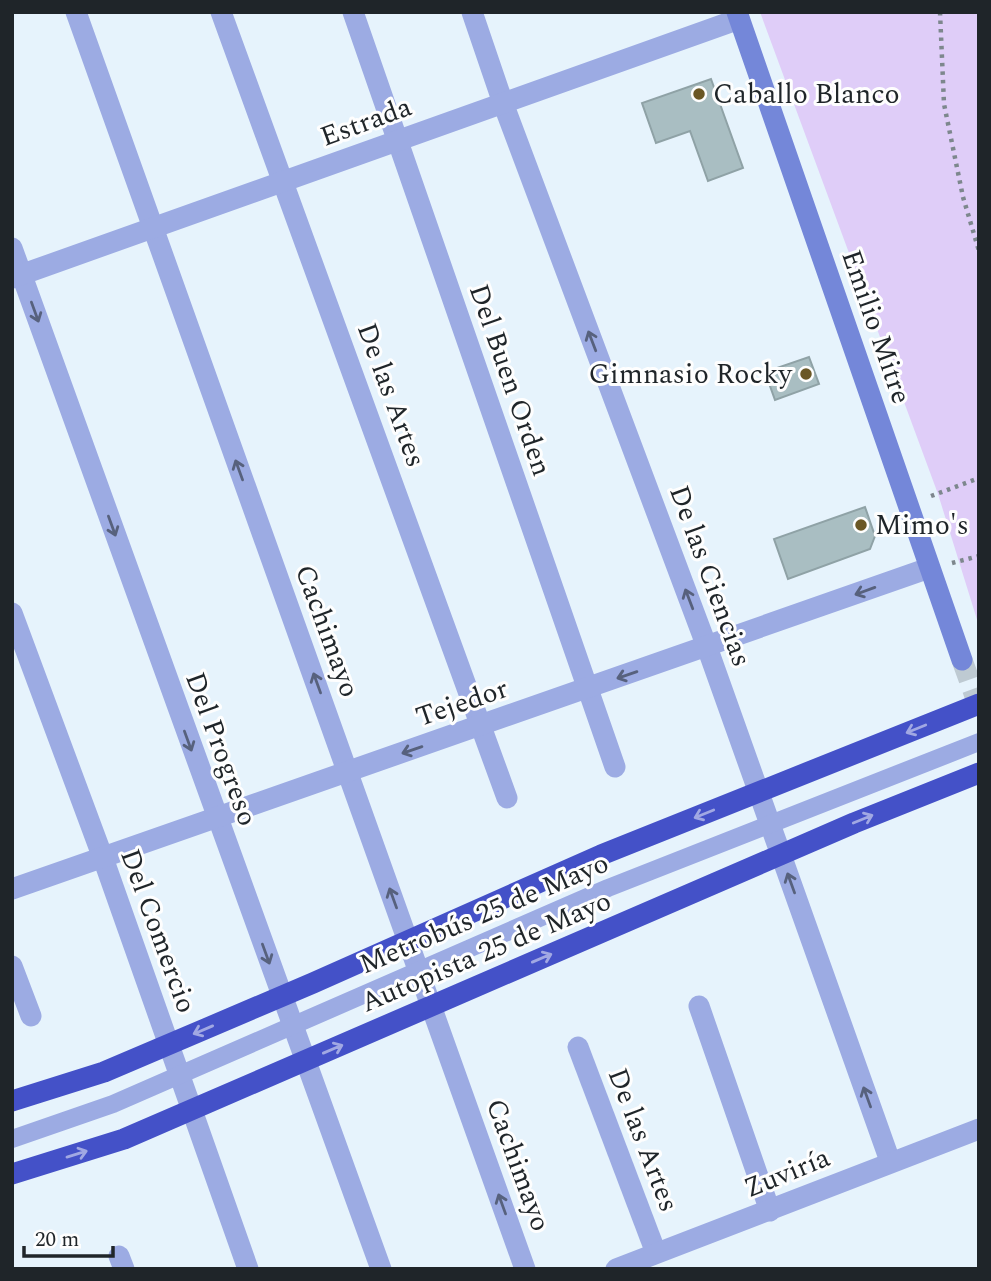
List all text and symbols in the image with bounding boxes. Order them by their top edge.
place label: Caballo Blanco [713,73,900,116]
street label: Estrada [314,85,418,158]
marker: Caballo Blanco [691,86,707,102]
street label: Emilio Mitre [830,244,922,410]
street label: Del Buen Orden [457,278,563,482]
one-way arrow [30,301,42,323]
street label: De las Artes [345,317,437,473]
one-way arrow [585,330,597,352]
place label: Gimnasio Rocky [589,353,794,396]
marker: Gimnasio Rocky [798,366,814,382]
one-way arrow [232,459,244,481]
street label: De las Ciencias [657,479,763,673]
place label: Mimo's [875,504,969,547]
one-way arrow [107,515,119,537]
marker: Mimo's [853,517,869,533]
street label: Cachimayo [283,559,371,703]
one-way arrow [854,586,876,598]
one-way arrow [682,589,694,611]
street label: Del Progreso [173,666,269,832]
street label: Tejedor [410,667,514,739]
one-way arrow [617,670,639,682]
one-way arrow [310,673,322,695]
one-way arrow [905,724,927,737]
one-way arrow [183,729,196,751]
one-way arrow [402,745,424,757]
one-way arrow [694,809,716,822]
one-way arrow [852,812,873,825]
street label: Metrobús 25 de Mayo [353,842,615,986]
street label: Del Comercio [108,843,208,1019]
one-way arrow [784,872,796,894]
street label: Autopista 25 de Mayo [354,880,618,1024]
one-way arrow [386,887,399,909]
one-way arrow [261,943,273,965]
one-way arrow [531,951,552,964]
one-way arrow [193,1024,214,1037]
one-way arrow [322,1042,343,1055]
street label: De las Artes [596,1062,690,1218]
one-way arrow [860,1086,873,1108]
street label: Cachimayo [474,1093,562,1237]
street label: Zuviría [737,1136,837,1210]
one-way arrow [66,1146,88,1159]
one-way arrow [495,1194,507,1216]
scale bar [24,1214,114,1258]
text: 20 m [35,1224,79,1256]

